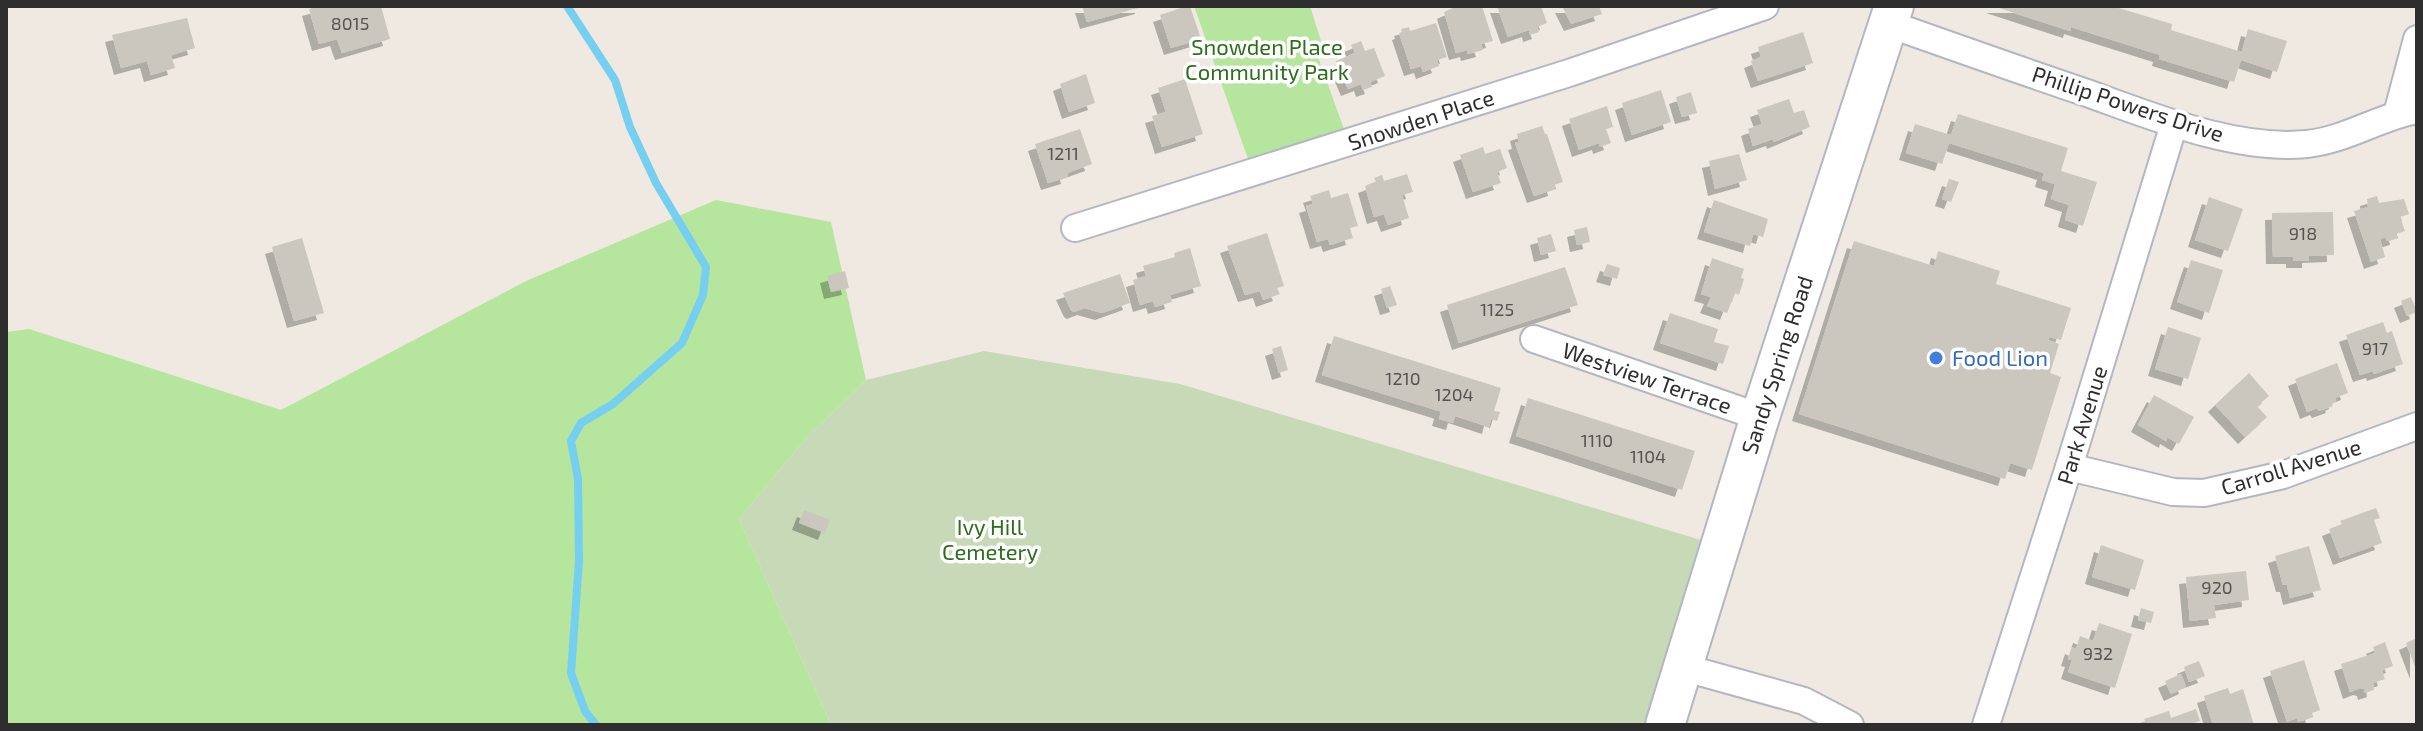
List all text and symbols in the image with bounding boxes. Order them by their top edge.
house number: 8015 [331,12,369,34]
park label: Snowden Place Community Park [1185,33,1349,84]
street label: Phillip Powers Drive [2029,60,2227,146]
street label: Snowden Place [1345,83,1497,155]
house number: 1211 [1047,142,1079,164]
house number: 918 [2289,222,2317,244]
street label: Sandy Spring Road [1735,272,1817,457]
house number: 1125 [1480,298,1514,320]
street label: Westview Terrace [1559,336,1735,418]
house number: 917 [2362,337,2388,359]
place label: Food Lion [1952,344,2048,370]
marker: Food Lion [1927,349,1945,367]
street label: Park Avenue [2051,362,2111,487]
house number: 1210 [1385,367,1421,389]
house number: 1204 [1434,383,1474,405]
house number: 1110 [1581,429,1613,451]
street label: Carroll Avenue [2218,432,2364,500]
house number: 1104 [1630,445,1666,467]
park label: Ivy Hill Cemetery [942,513,1038,564]
house number: 920 [2201,576,2233,598]
house number: 932 [2083,642,2113,664]

